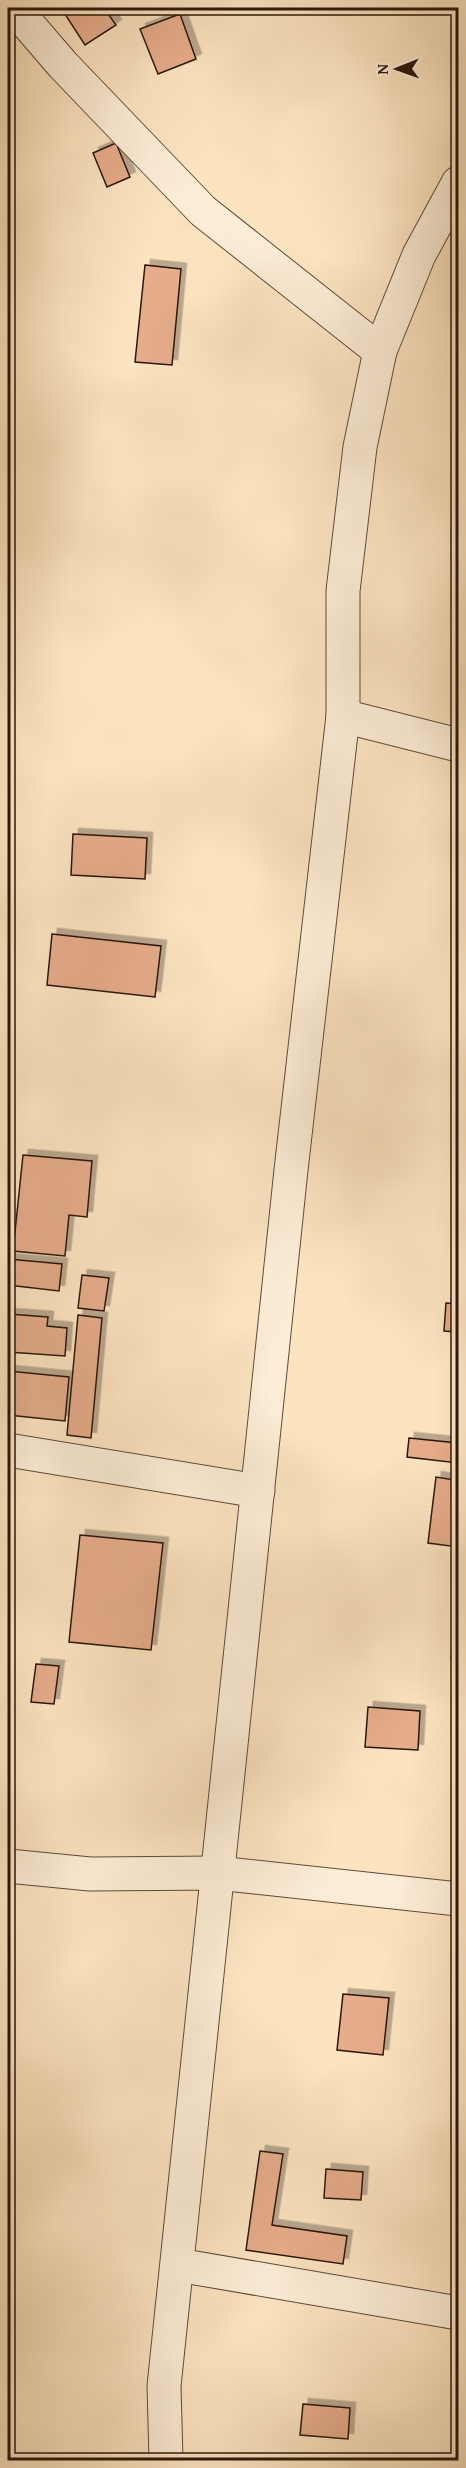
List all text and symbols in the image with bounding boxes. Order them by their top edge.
north arrow [367,39,427,99]
text: N [370,63,394,75]

